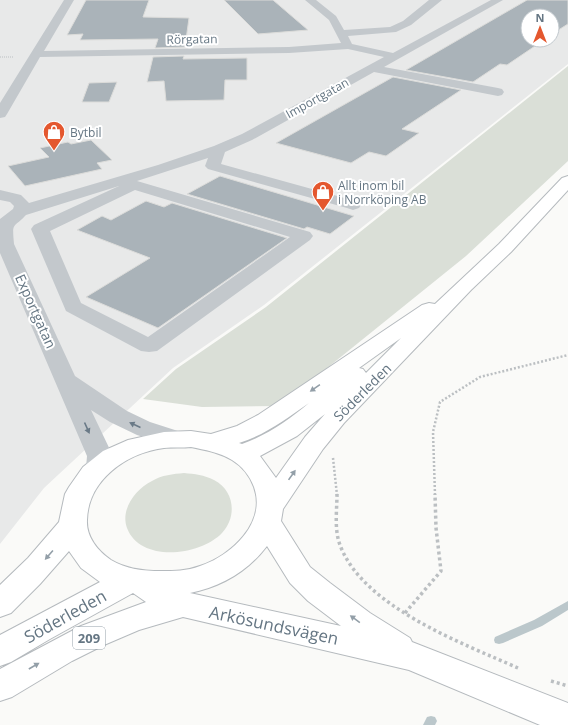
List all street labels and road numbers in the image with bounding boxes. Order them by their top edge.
street label: Rörgatan [166,30,218,48]
street label: Importgatan [282,74,352,122]
street label: Exportgatan [11,271,61,351]
street label: Söderleden [329,359,395,425]
street label: Söderleden [20,584,110,648]
street label: Arkösundsvägen [207,600,341,650]
road number: 209 [73,627,105,649]

